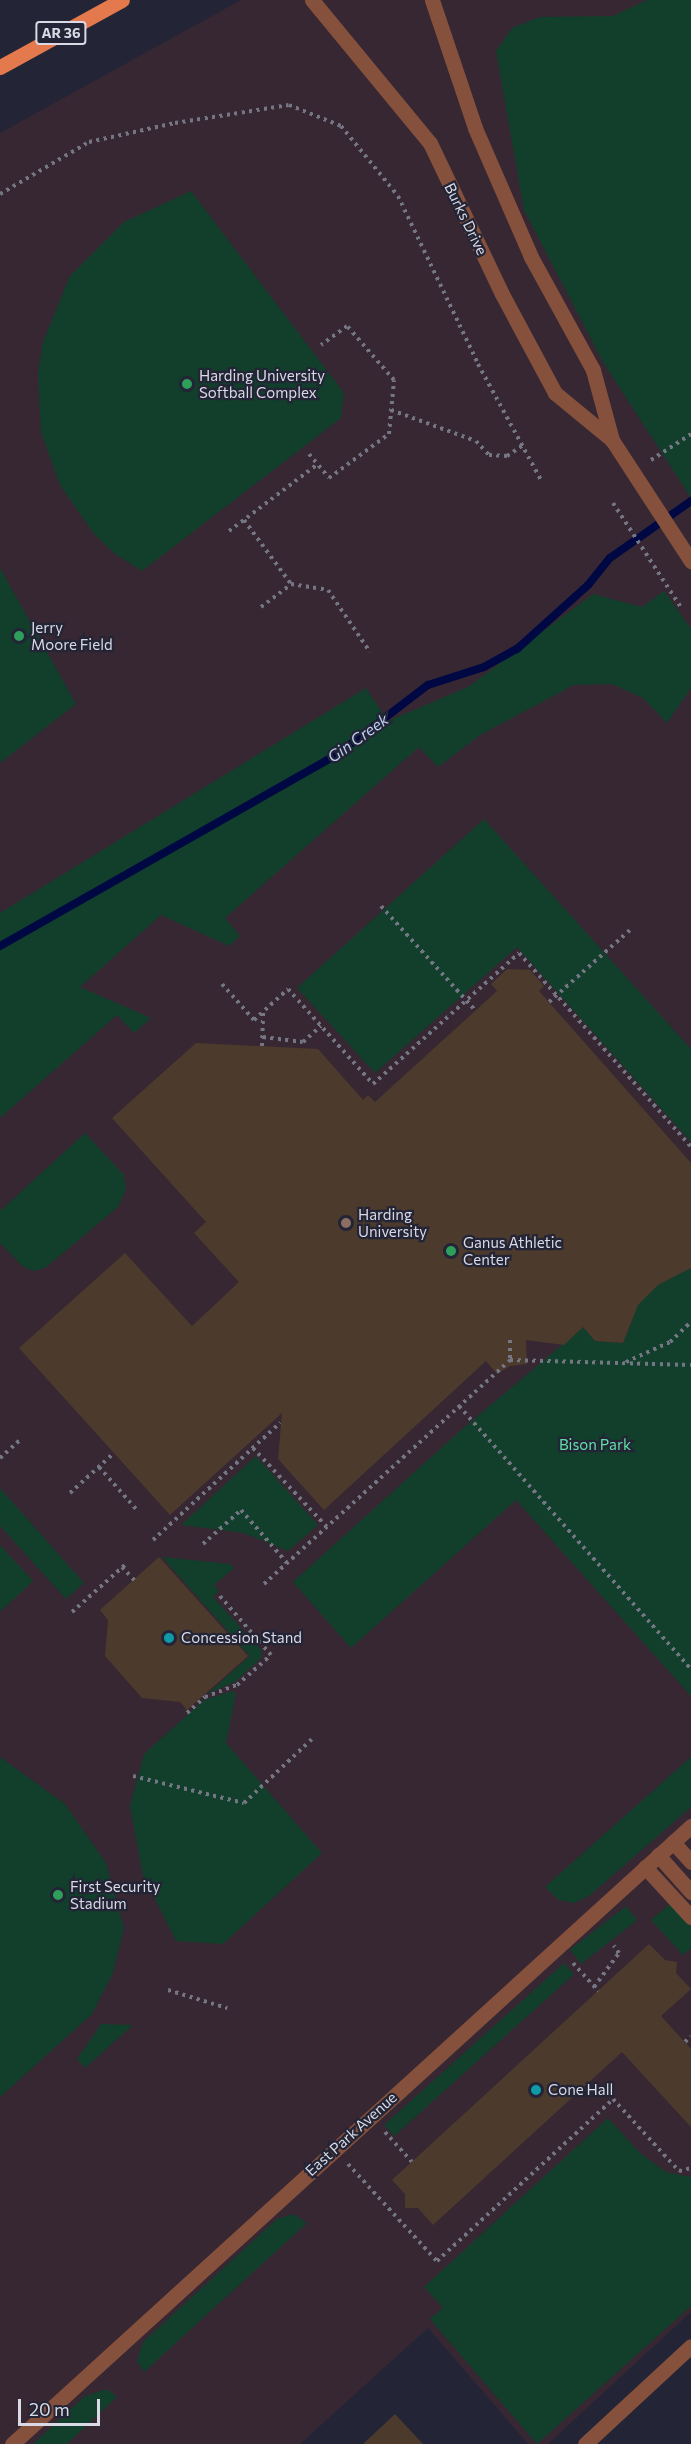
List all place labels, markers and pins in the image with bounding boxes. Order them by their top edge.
place label: Harding University Softball Complex [199,366,325,401]
marker: Harding University Softball Complex [180,377,194,391]
place label: Jerry Moore Field [31,618,113,653]
marker: Jerry Moore Field [12,629,26,643]
place label: Harding University [358,1205,427,1240]
marker: Harding University [339,1216,353,1230]
place label: Ganus Athletic Center [463,1233,562,1268]
marker: Ganus Athletic Center [444,1244,458,1258]
place label: Concession Stand [181,1629,302,1647]
marker: Concession Stand [162,1631,176,1645]
place label: First Security Stadium [70,1877,160,1912]
marker: First Security Stadium [51,1888,65,1902]
place label: Cone Hall [548,2081,613,2099]
marker: Cone Hall [529,2083,543,2097]

